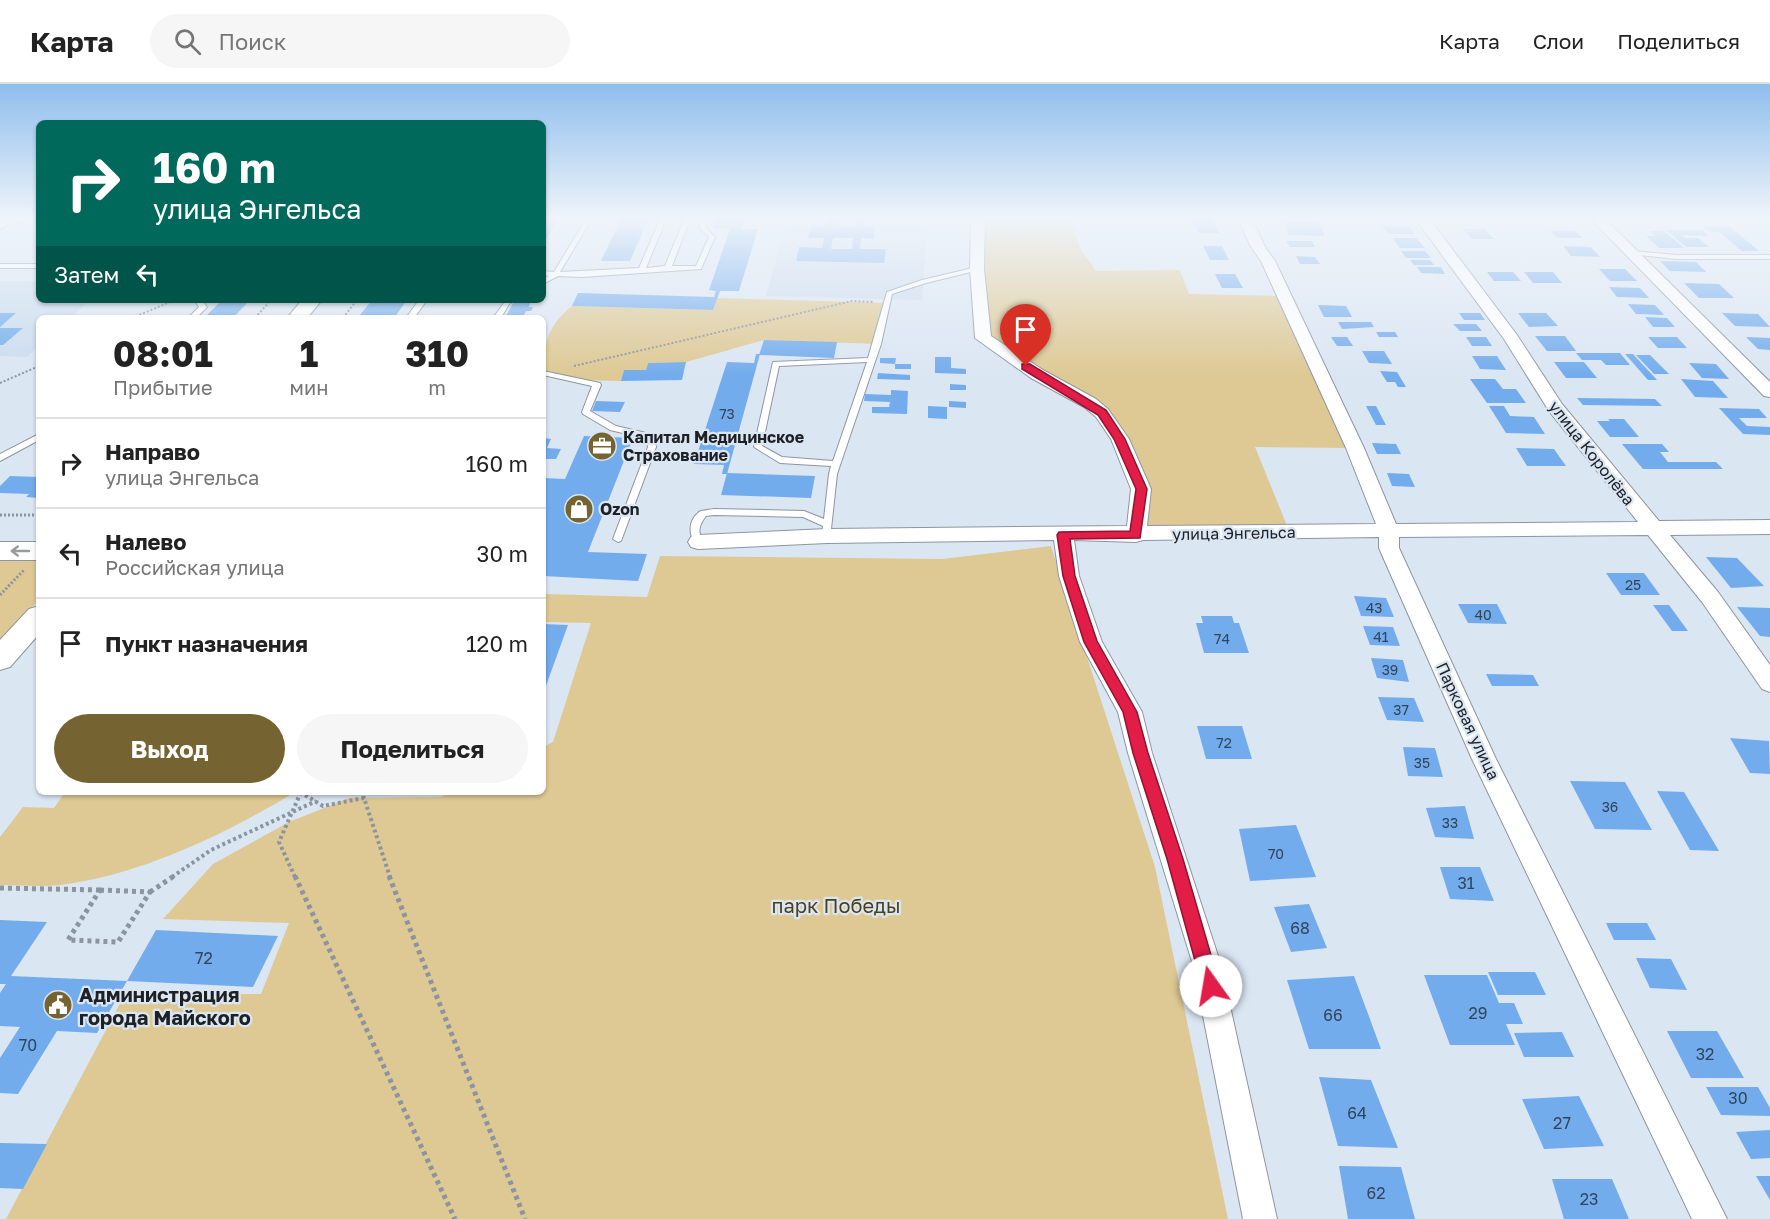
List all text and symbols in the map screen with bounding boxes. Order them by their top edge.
search box [150,14,570,68]
text: Карта [30,25,114,58]
icon: search [171,25,204,58]
text: Поиск [219,28,286,55]
text: Карта [1439,28,1500,54]
text: Слои [1533,28,1584,54]
text: Поделиться [1617,28,1740,54]
text: 160 m [153,142,276,192]
icon: right [54,144,132,222]
text: улица Энгельса [153,193,361,225]
icon: left [131,258,164,291]
text: Затем [54,261,119,288]
pin [1000,304,1051,366]
icon: arrive [1009,313,1042,346]
text: 08:01 [113,332,213,375]
text: 1 [300,332,318,375]
text: 310 [405,332,469,375]
text: Прибытие [113,375,213,399]
text: мин [290,375,328,399]
text: m [428,375,446,399]
street label: улица Королёва [1545,397,1639,509]
house number: 73 [719,405,735,422]
place label: Капитал Медицинское Страхование [623,427,804,465]
office icon: Капитал Медицинское Страхование [586,430,618,462]
text: Направо [105,438,200,465]
icon: right [54,447,87,480]
text: 160 m [465,450,528,477]
text: улица Энгельса [105,465,259,489]
shop icon: Ozon [563,493,595,525]
place label: Ozon [600,499,640,519]
street label: улица Энгельса [1172,522,1296,544]
text: Налево [105,528,187,555]
icon: left [54,537,87,570]
text: 30 m [477,540,528,567]
one-way arrow [10,545,30,557]
text: Российская улица [105,555,285,579]
house number: 25 [1625,576,1641,593]
house number: 43 [1366,599,1382,616]
house number: 40 [1474,606,1492,623]
icon: arrive [54,627,87,660]
house number: 41 [1373,628,1389,645]
text: Пункт назначения [105,630,308,657]
text: 120 m [466,630,528,657]
house number: 74 [1214,630,1230,647]
street label: Парковая улица [1432,659,1504,783]
house number: 39 [1382,661,1398,678]
house number: 37 [1393,701,1409,718]
button: Выход [54,714,285,783]
button: Поделиться [297,714,528,783]
house number: 72 [1216,734,1232,751]
house number: 35 [1414,754,1430,771]
house number: 36 [1602,798,1618,815]
house number: 33 [1442,814,1458,831]
house number: 70 [1268,845,1284,862]
house number: 31 [1457,873,1475,893]
park label: парк Победы [771,893,901,917]
house number: 68 [1290,918,1310,938]
house number: 72 [195,948,213,968]
position arrow [1179,954,1243,1018]
place label: Администрация города Майского [79,982,251,1029]
public building icon: Администрация города Майского [42,989,74,1021]
house number: 29 [1469,1003,1487,1023]
house number: 66 [1323,1005,1343,1025]
house number: 70 [19,1035,37,1055]
house number: 32 [1696,1044,1714,1064]
house number: 30 [1728,1088,1748,1108]
house number: 64 [1347,1103,1367,1123]
house number: 27 [1553,1113,1571,1133]
house number: 62 [1367,1183,1385,1203]
house number: 23 [1580,1189,1598,1209]

